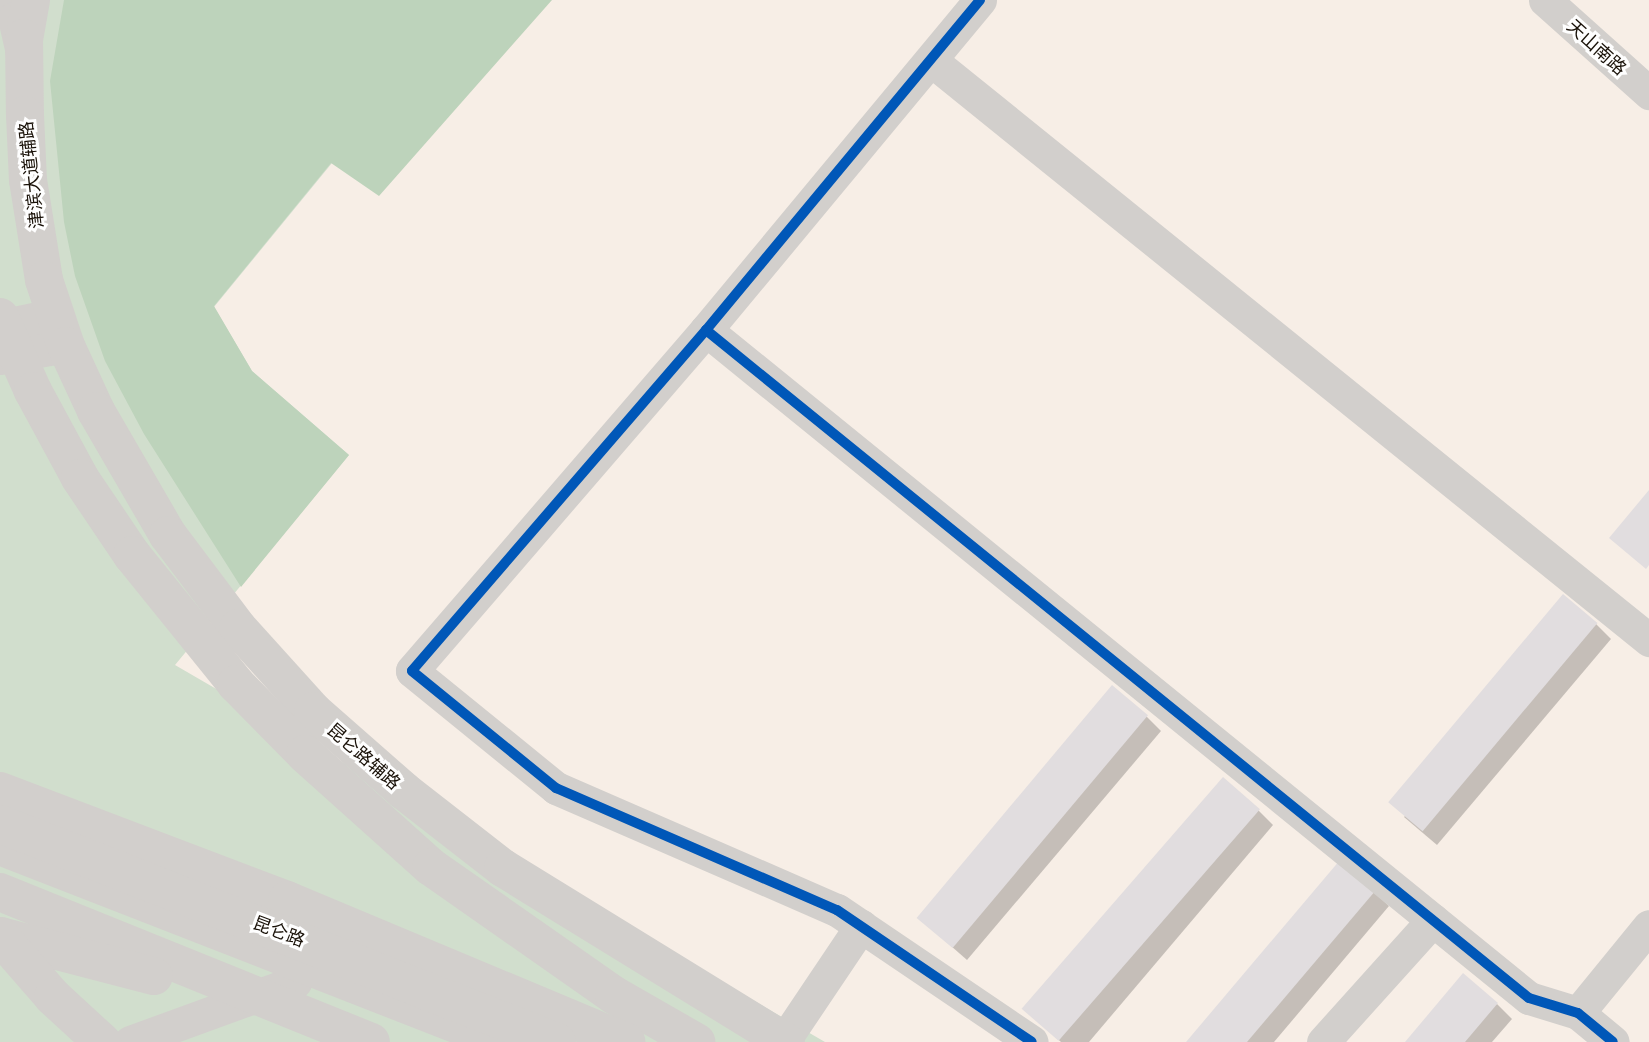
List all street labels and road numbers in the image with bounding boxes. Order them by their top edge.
street label: 天山南路 [1563,15,1631,79]
street label: 津滨大道辅路 [15,120,47,230]
street label: 昆仑路辅路 [323,718,405,794]
street label: 昆仑路 [250,911,308,951]

